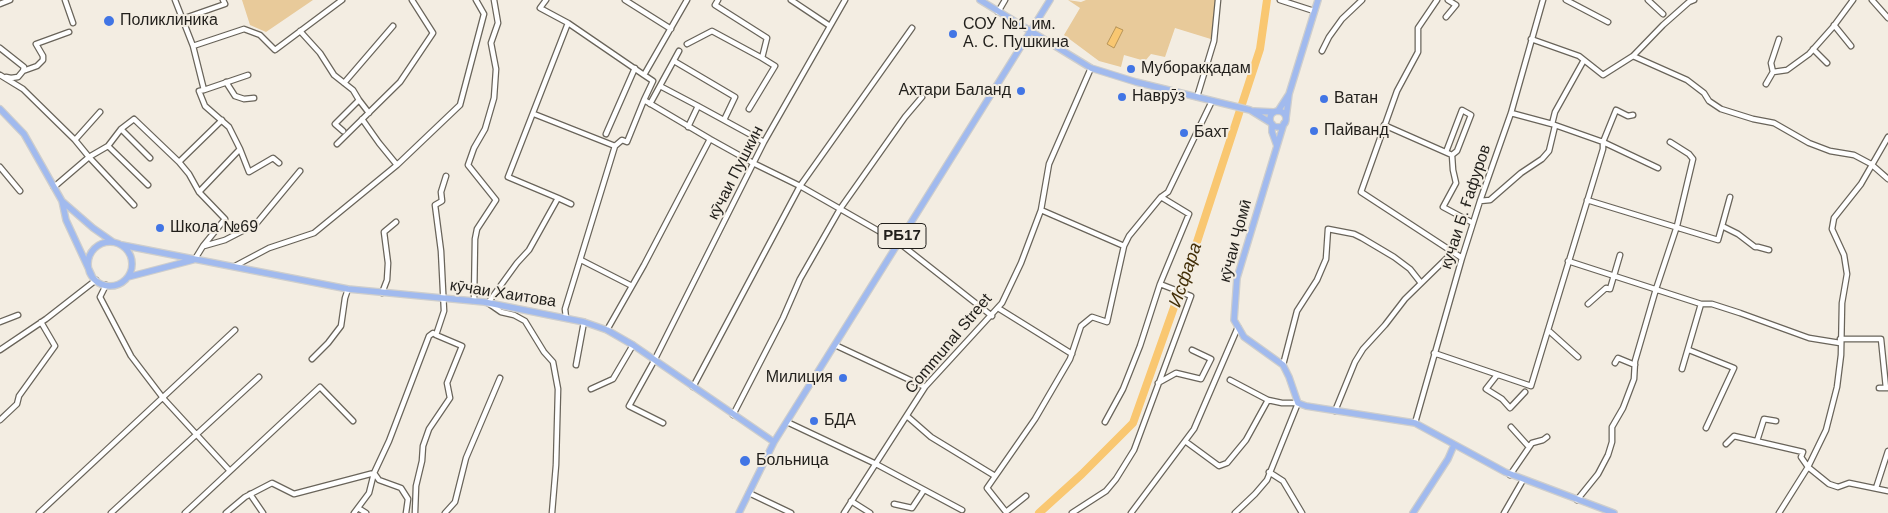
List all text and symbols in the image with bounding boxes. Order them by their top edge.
place label: Поликлиника [120,11,218,31]
marker: Поликлиника [102,14,116,28]
place label: СОУ №1 им. А. С. Пушкина [963,15,1069,53]
marker: СОУ №1 им. А. С. Пушкина [947,28,959,40]
place label: Муборакқадам [1141,59,1251,79]
marker: Муборакқадам [1125,63,1137,75]
place label: Ахтари Баланд [898,81,1011,101]
marker: Ахтари Баланд [1015,85,1027,97]
place label: Наврӯз [1132,87,1185,107]
place label: Ватан [1334,89,1378,109]
marker: Наврӯз [1116,91,1128,103]
marker: Ватан [1318,93,1330,105]
place label: Пайванд [1324,121,1389,141]
street label: кӯчаи Пушкин [704,123,768,223]
place label: Бахт [1194,123,1229,143]
marker: Пайванд [1308,125,1320,137]
marker: Бахт [1178,127,1190,139]
street label: кучаи Б. Ғафуров [1437,142,1495,272]
street label: кӯчаи Ҷомӣ [1216,197,1256,285]
place label: Школа №69 [170,218,258,238]
marker: Школа №69 [154,222,166,234]
road number: РБ17 [878,224,926,248]
water label: Исфара [1165,240,1207,310]
street label: кӯчаи Хаитова [448,276,558,312]
street label: Communal Street [902,290,996,398]
place label: Милиция [766,368,833,388]
marker: Милиция [837,372,849,384]
place label: БДА [824,411,856,431]
marker: БДА [808,415,820,427]
place label: Больница [756,451,829,471]
marker: Больница [738,454,752,468]

